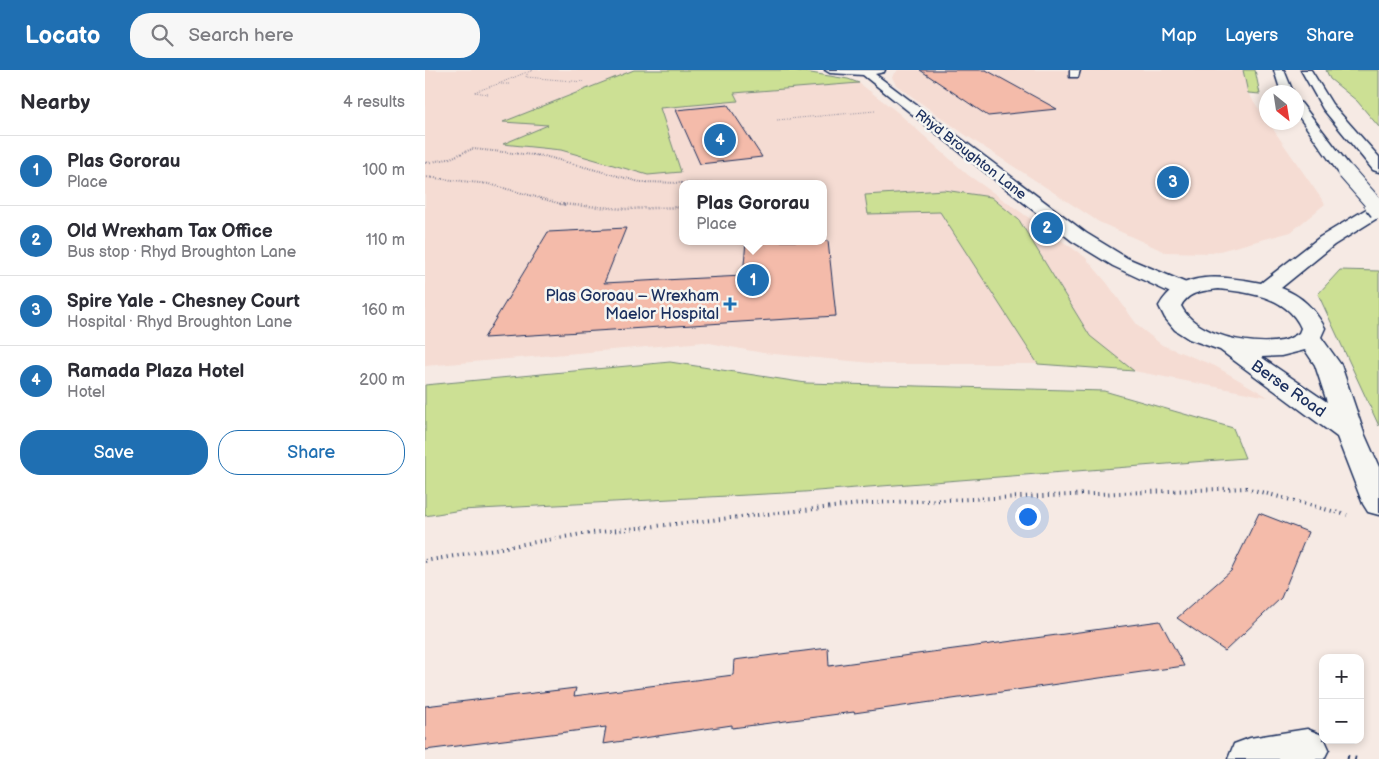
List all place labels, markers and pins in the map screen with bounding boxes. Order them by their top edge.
pin: 4 [704,121,736,159]
pin: 3 [1157,163,1189,201]
pin: 2 [1031,209,1063,247]
pin: 1 [737,261,769,299]
place label: Plas Goroau – Wrexham Maelor Hospital [545,287,719,324]
marker: Plas Goroau – Wrexham Maelor Hospital [723,297,737,311]

